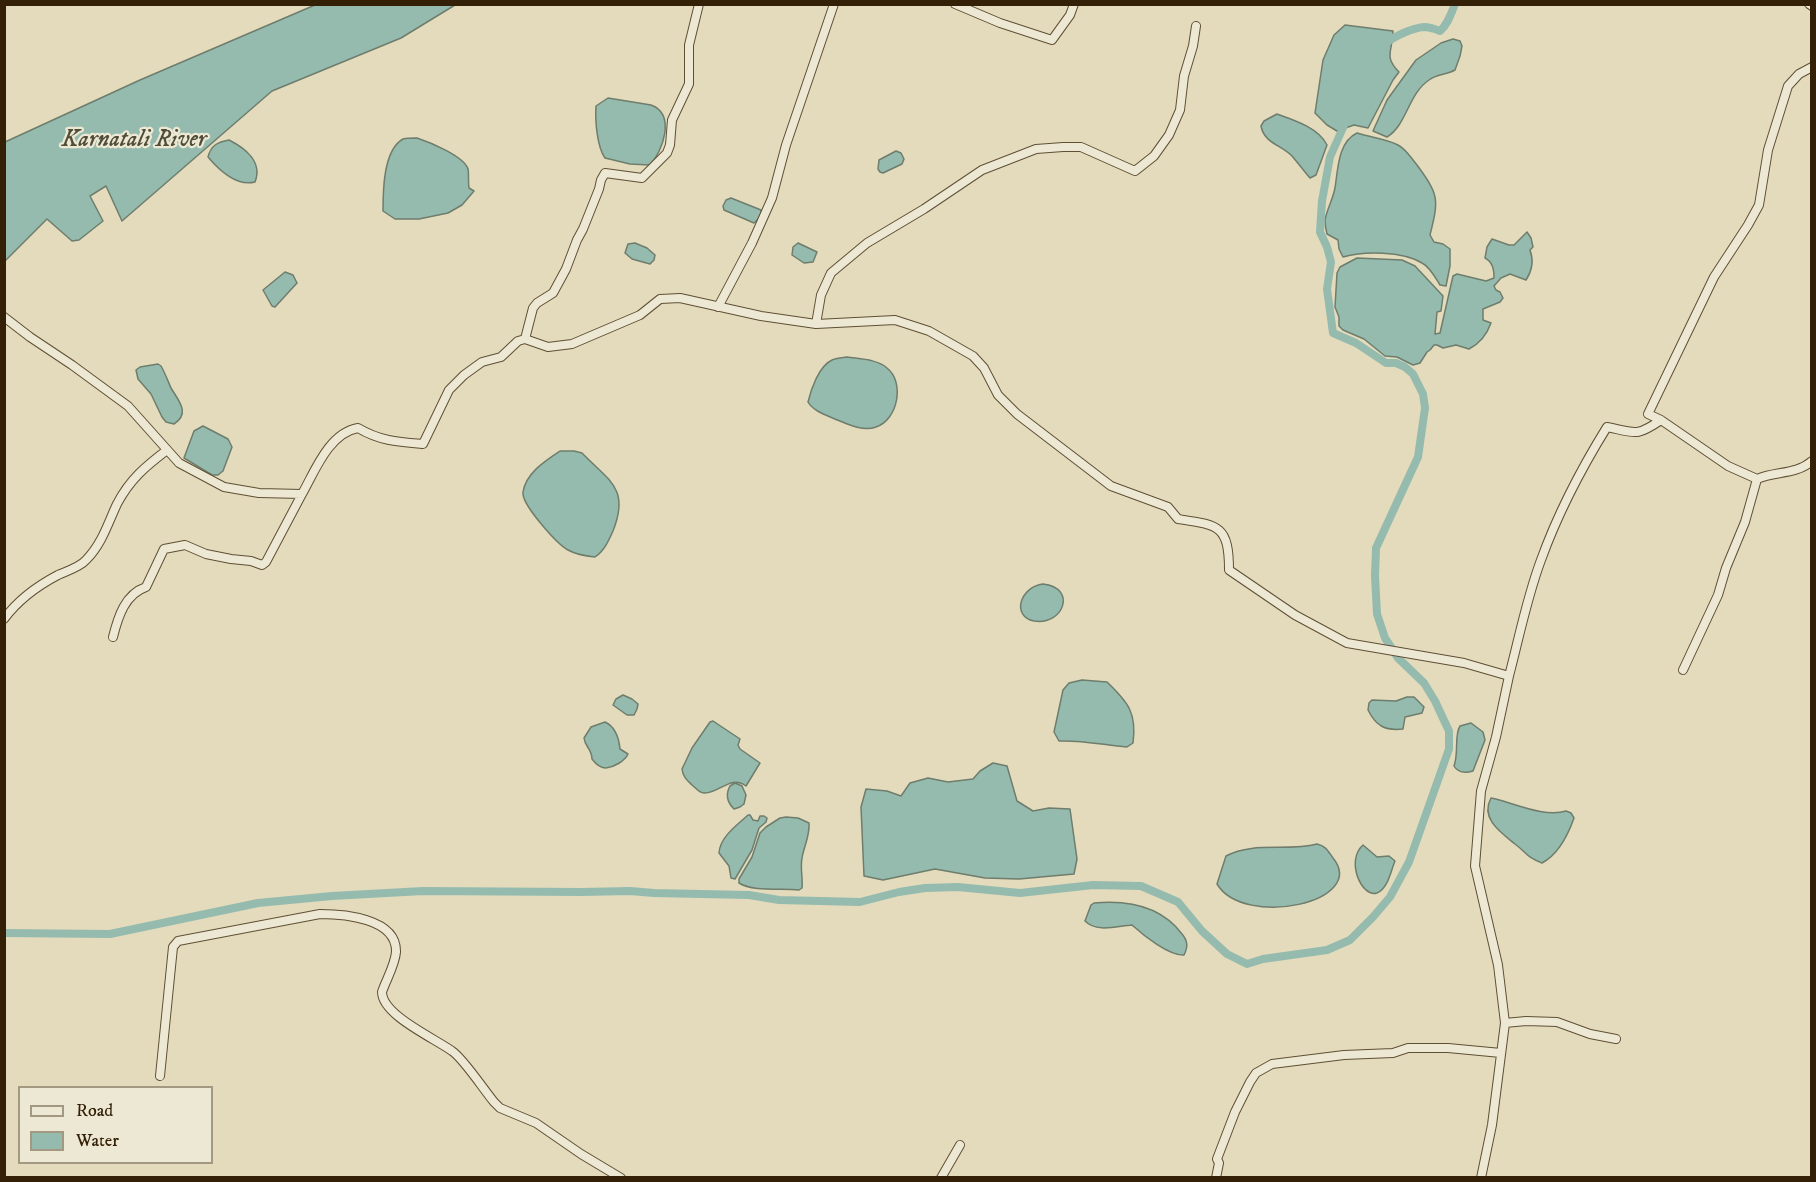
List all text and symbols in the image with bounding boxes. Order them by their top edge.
water label: Karnatali River [62,127,206,155]
legend [18,1086,213,1164]
text: Road [76,1100,113,1122]
text: Water [76,1130,119,1152]

